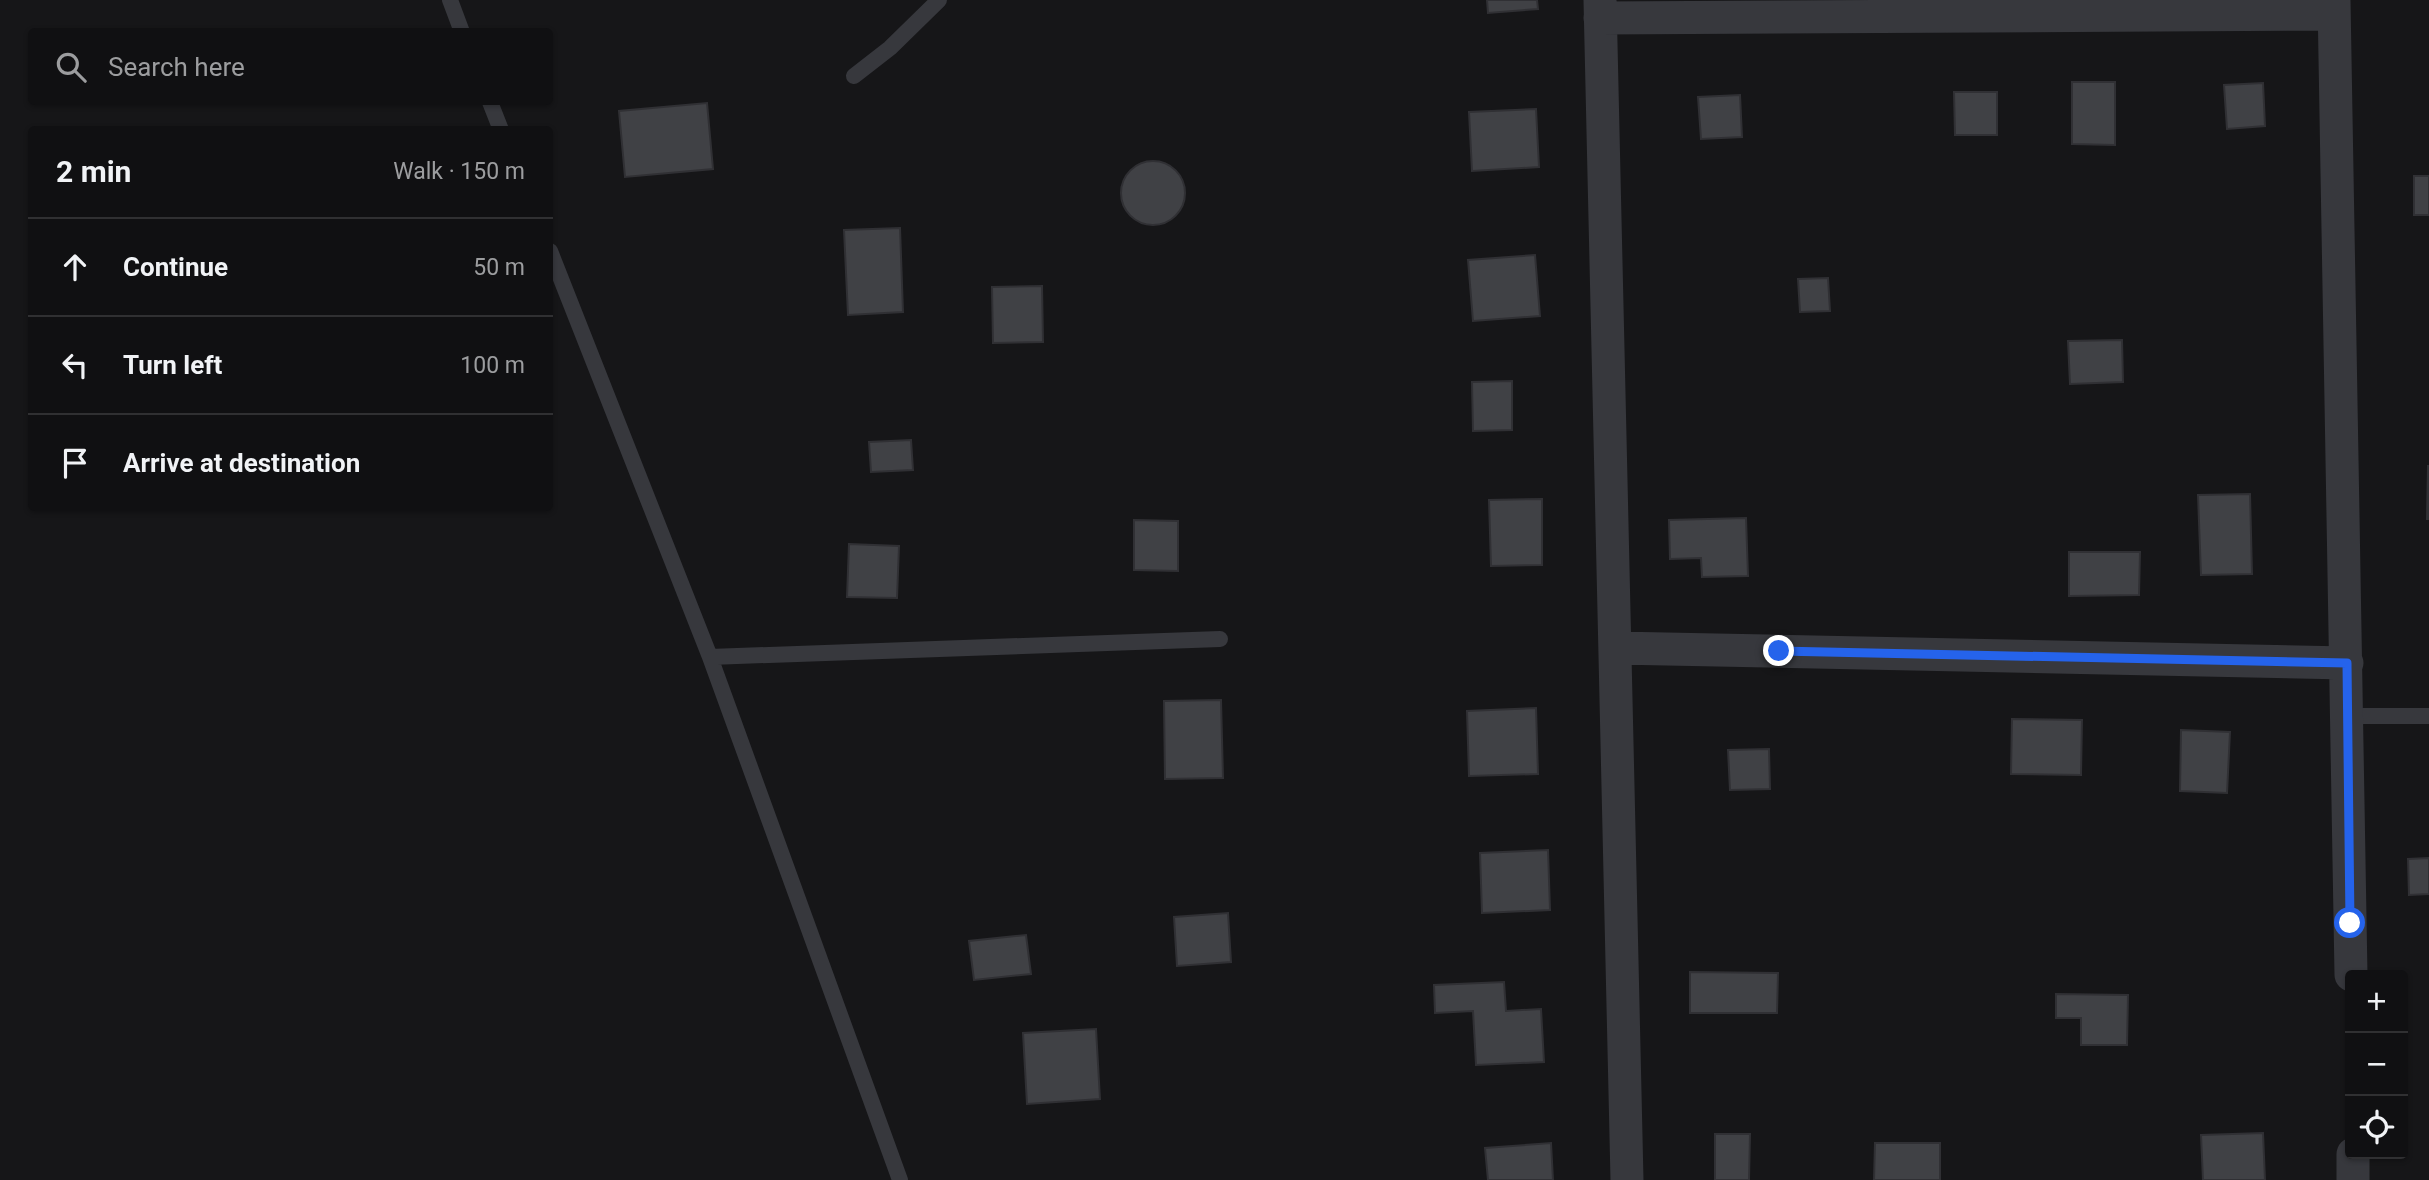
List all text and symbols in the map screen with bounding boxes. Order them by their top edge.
search box [28,28,553,105]
icon: search [52,48,90,86]
text: Search here [108,52,245,82]
text: 2 min [56,154,131,189]
text: Walk · 150 m [393,158,525,185]
icon: ahead [56,248,94,286]
text: Continue [123,252,228,282]
text: 50 m [473,254,525,281]
icon: left [56,346,94,384]
text: Turn left [123,350,222,380]
text: 100 m [460,352,525,379]
icon: arrive [56,444,94,482]
text: Arrive at destination [123,448,360,478]
route end [1763,635,1794,666]
route start [2334,907,2365,938]
map controls [2345,970,2408,1159]
button: + [2345,970,2408,1033]
button: − [2345,1033,2408,1096]
button: locate [2345,1096,2408,1159]

